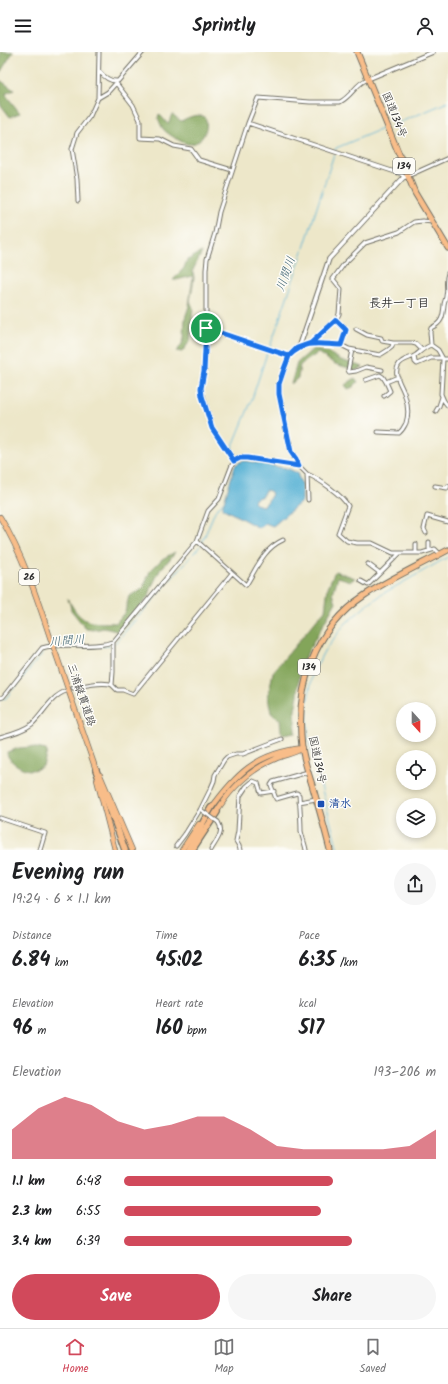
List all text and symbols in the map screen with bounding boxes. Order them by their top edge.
text: Sprintly [192,12,256,41]
icon: menu [12,15,34,37]
icon: person [414,15,436,37]
street label: 国道134号 [377,89,411,141]
road number: 134 [393,158,415,174]
water label: 川間川 [271,254,301,294]
district label: 長井一丁目 [369,294,429,313]
pin [189,311,223,345]
icon: arrive [195,317,217,339]
road number: 26 [19,569,39,585]
water label: 川間川 [48,630,86,652]
road number: 134 [298,659,320,675]
street label: 三浦縦貫道路 [62,661,100,729]
north arrow [396,702,436,742]
map controls [396,702,436,838]
street label: 国道134号 [303,734,331,786]
button: locate [396,750,436,790]
place label: 清水 [329,795,351,813]
button: layers [396,798,436,838]
marker: 清水 [316,799,326,809]
text: Evening run [12,856,124,891]
button: share [394,863,436,905]
text: 19:24 · 6 × 1.1 km [12,889,111,910]
text: Distance [12,927,52,945]
text: Time [155,927,178,945]
text: Pace [299,927,320,945]
text: 6.84 [12,945,50,977]
text: 45:02 [155,945,203,977]
text: 6:35 [299,945,335,977]
text: km [50,954,69,972]
text: /km [335,954,358,972]
text: Elevation [12,995,54,1013]
text: Heart rate [155,995,203,1013]
text: kcal [299,995,317,1013]
text: 96 [12,1013,33,1045]
text: 160 [155,1013,182,1045]
text: 517 [299,1013,324,1045]
text: m [33,1022,46,1040]
text: bpm [182,1022,207,1040]
text: Elevation [12,1062,61,1083]
text: 193–206 m [373,1062,436,1083]
text: 1.1 km [12,1171,45,1192]
text: 6:48 [76,1171,101,1192]
text: 2.3 km [12,1201,52,1222]
text: 6:55 [76,1201,100,1222]
text: 3.4 km [12,1231,51,1252]
text: 6:39 [76,1231,100,1252]
button: Save [12,1274,220,1320]
button: Share [228,1274,436,1320]
tab: Home [62,1336,88,1378]
tab: Map [213,1336,235,1378]
tab: Saved [360,1336,386,1378]

